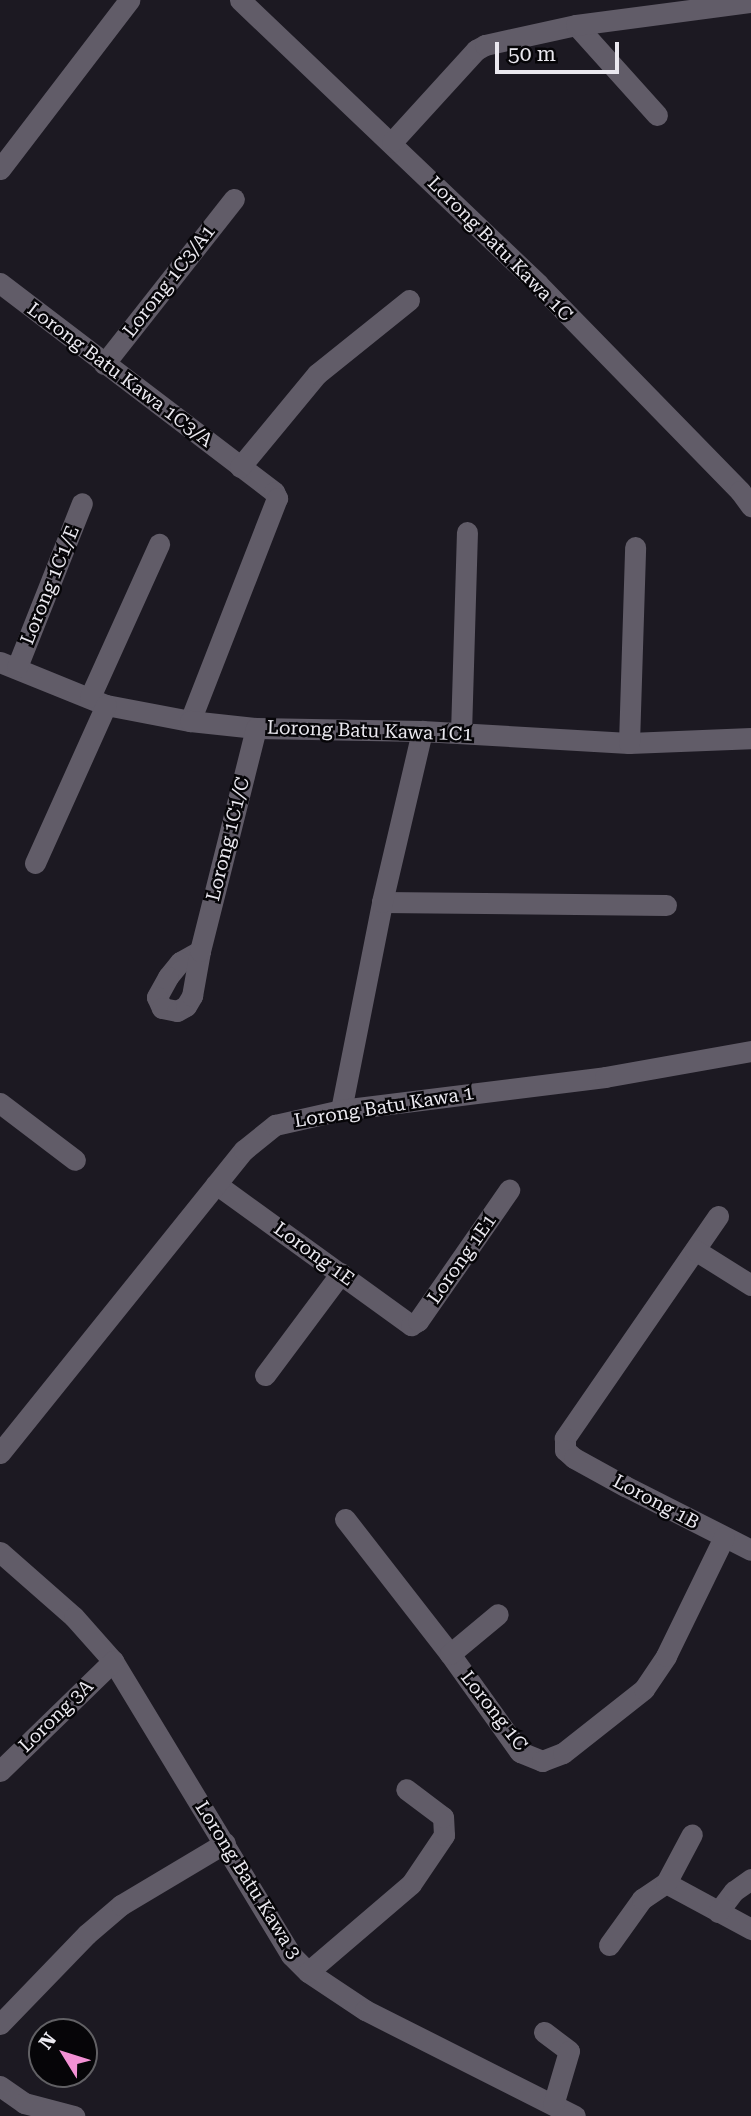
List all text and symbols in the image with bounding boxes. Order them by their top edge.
scale bar [499,28,623,72]
text: 50 m [508,42,556,66]
street label: Lorong Batu Kawa 1C [423,172,577,326]
street label: Lorong 1C3/A1 [118,220,220,342]
street label: Lorong Batu Kawa 1C3/A [23,298,217,452]
street label: Lorong 1C1/E [16,522,84,648]
street label: Lorong Batu Kawa 1C1 [267,716,473,746]
street label: Lorong 1C1/C [202,775,254,903]
street label: Lorong Batu Kawa 1 [292,1082,476,1132]
street label: Lorong 1E1 [423,1210,501,1308]
street label: Lorong 1E [269,1217,359,1291]
street label: Lorong 1B [609,1470,703,1534]
street label: Lorong 1C [456,1667,532,1755]
street label: Lorong 3A [14,1675,98,1757]
street label: Lorong Batu Kawa 3 [190,1797,306,1963]
north arrow [28,2018,98,2088]
text: N [34,2028,61,2054]

